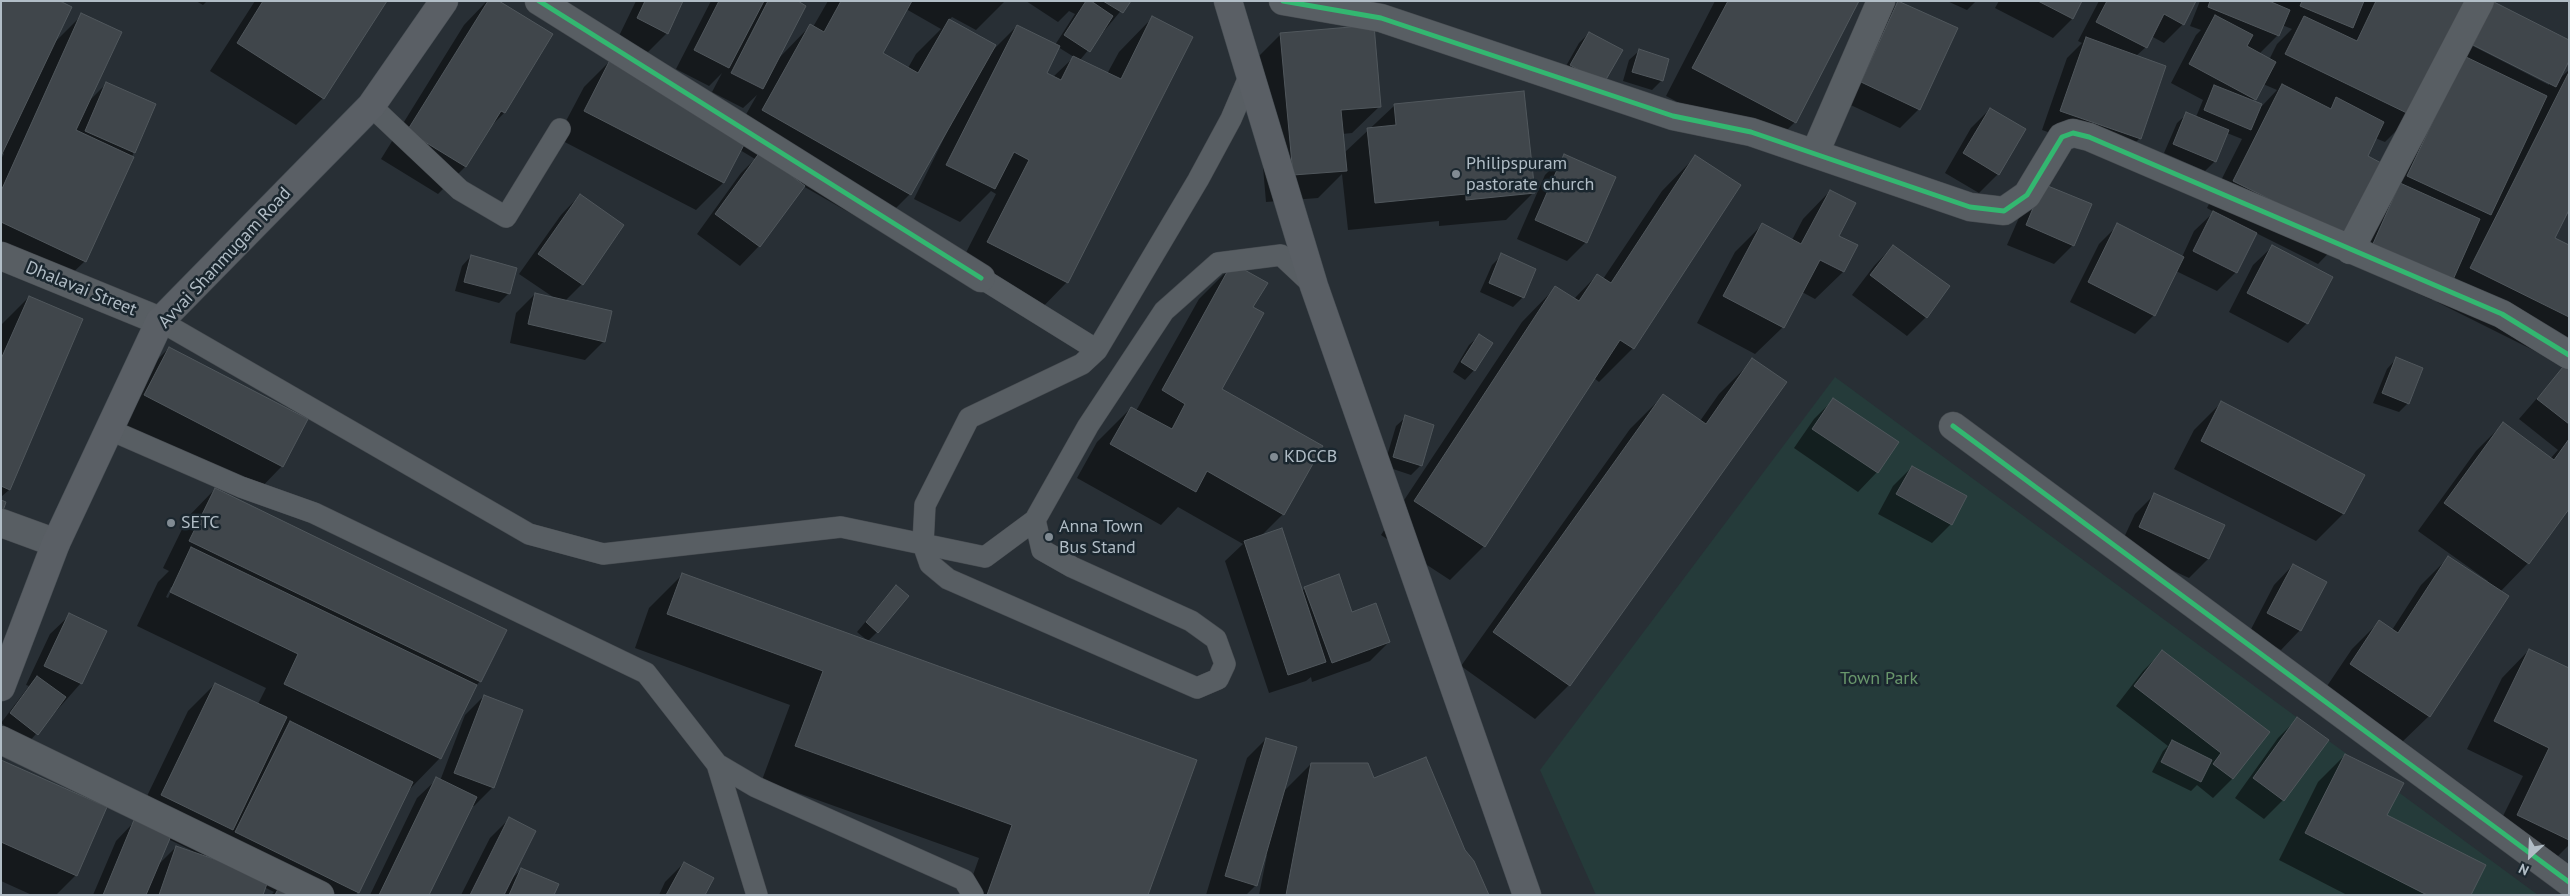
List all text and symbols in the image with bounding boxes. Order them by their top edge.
place label: Philipspuram pastorate church [1466,153,1594,195]
marker: Philipspuram pastorate church [1450,168,1462,180]
street label: Avvai Shanmugam Road [154,183,296,333]
street label: Dhalavai Street [22,257,140,321]
place label: KDCCB [1284,446,1337,468]
marker: KDCCB [1268,451,1280,463]
place label: SETC [181,512,220,534]
place label: Anna Town Bus Stand [1059,516,1143,558]
marker: SETC [165,517,177,529]
marker: Anna Town Bus Stand [1043,531,1055,543]
park label: Town Park [1840,668,1918,690]
north arrow [2505,831,2555,881]
text: N [2516,859,2532,880]

